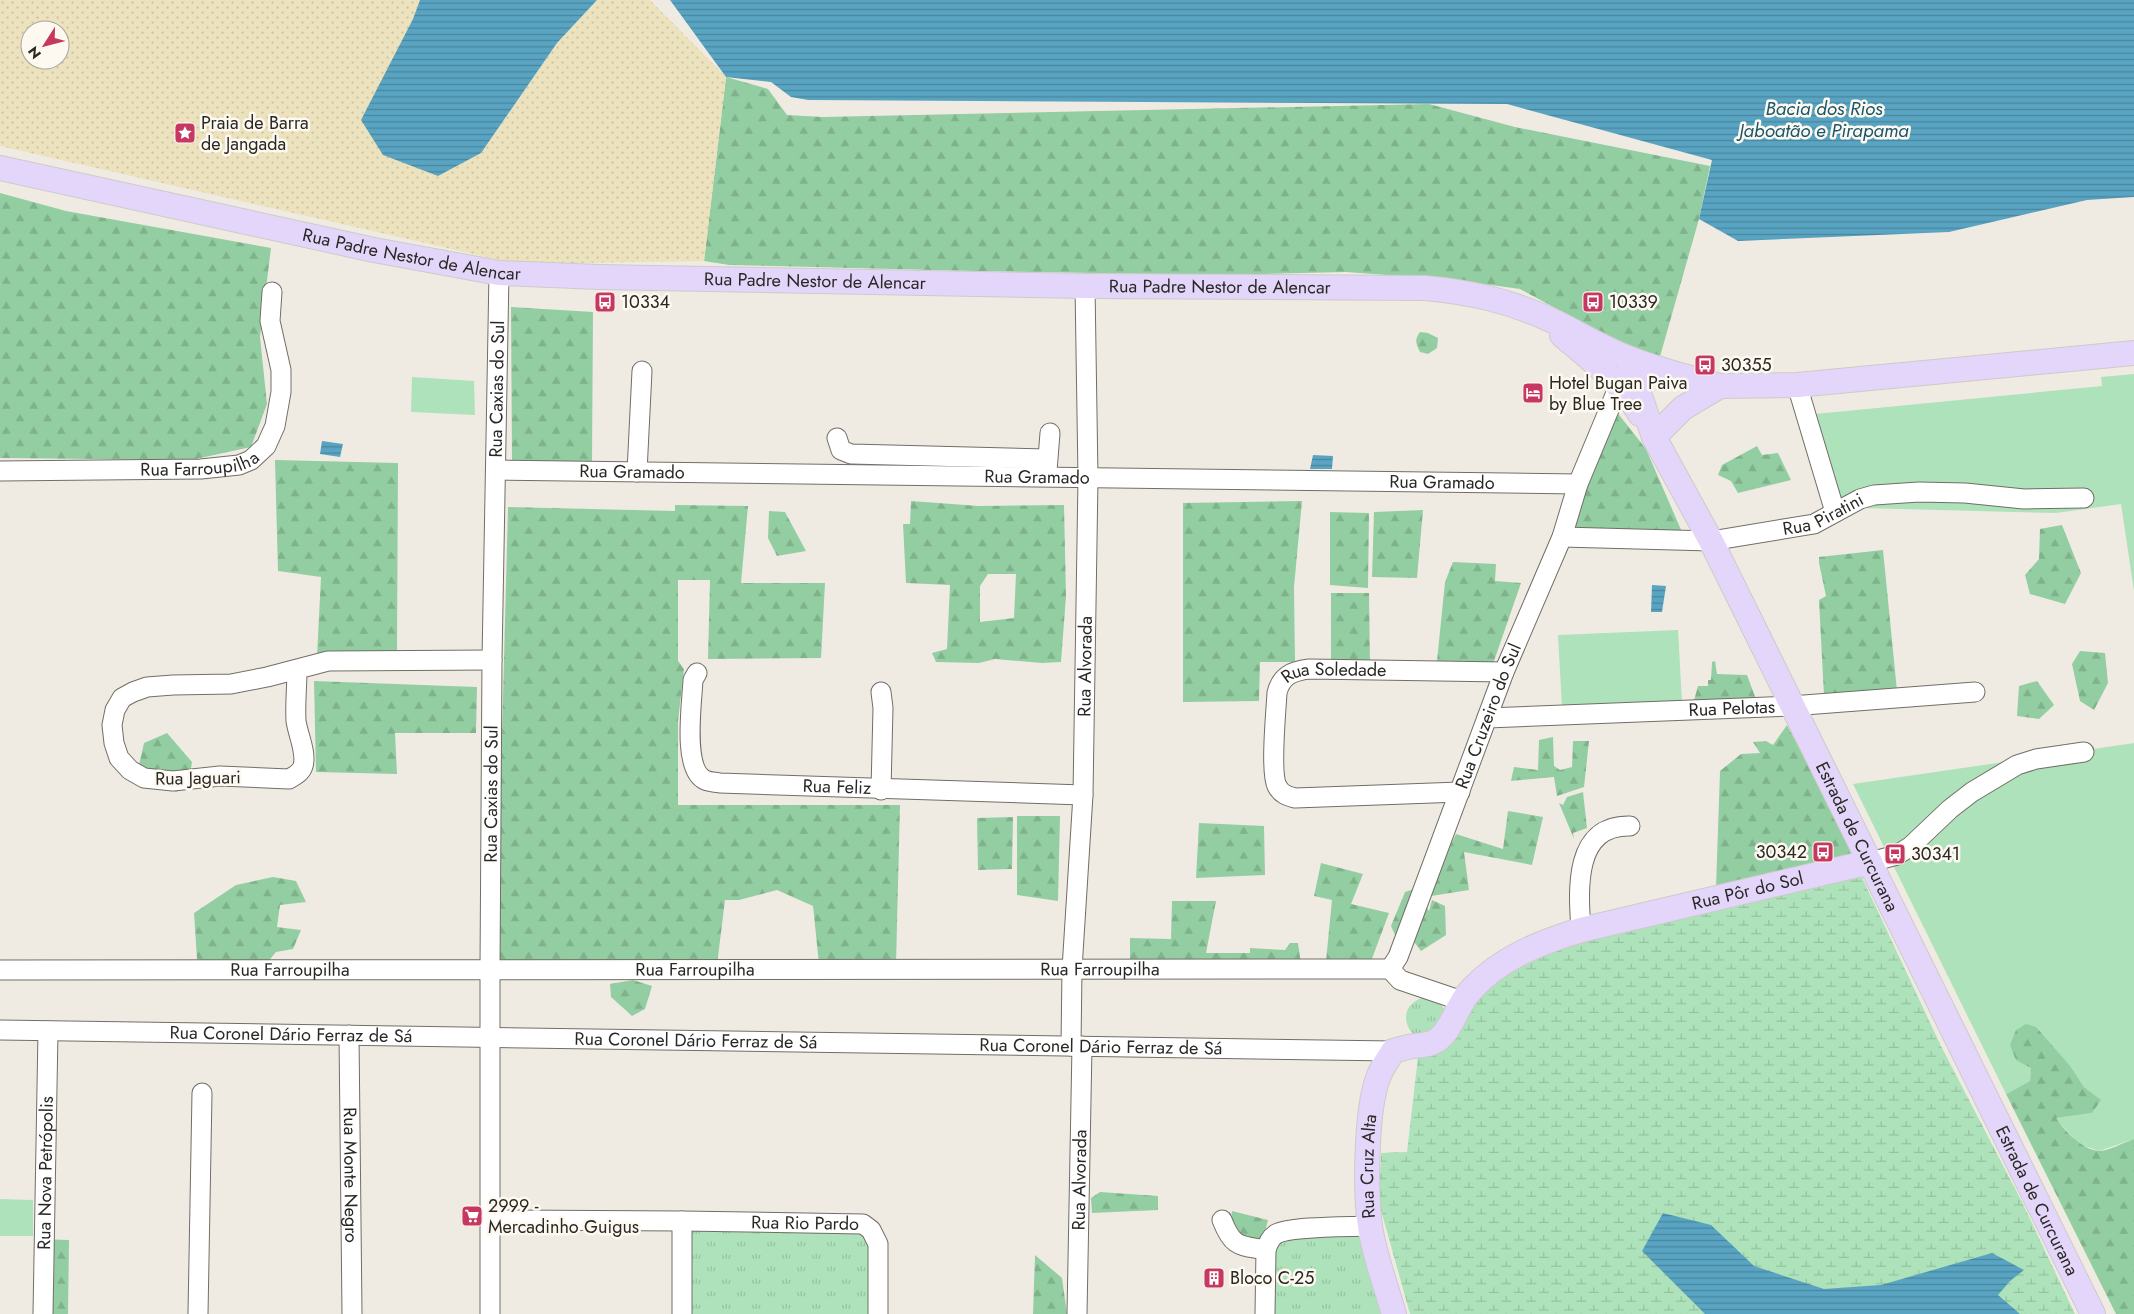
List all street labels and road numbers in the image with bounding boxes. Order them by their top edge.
street label: Rua Padre Nestor de Alencar [300,222,522,287]
street label: Rua Padre Nestor de Alencar [704,266,927,296]
street label: Rua Padre Nestor de Alencar [1109,273,1332,300]
street label: Rua Caxias do Sul [483,320,511,458]
street label: Rua Farroupilha [140,445,265,483]
street label: Rua Gramado [579,458,685,485]
street label: Rua Gramado [984,463,1090,491]
street label: Rua Gramado [1389,469,1495,496]
street label: Rua Piratini [1781,486,1868,542]
street label: Rua Alvorada [1071,616,1099,717]
street label: Rua Cruzeiro do Sul [1449,639,1528,792]
street label: Rua Soledade [1276,656,1387,689]
street label: Rua Pelotas [1688,694,1776,723]
street label: Rua Caxias do Sul [478,725,505,863]
street label: Estrada de Curcurana [1809,757,1905,916]
street label: Rua Jaguari [155,764,241,792]
street label: Rua Feliz [802,773,872,801]
street label: Rua Pôr do Sol [1689,865,1806,916]
street label: Rua Farroupilha [635,956,755,983]
street label: Rua Farroupilha [1040,956,1160,982]
street label: Rua Farroupilha [230,957,350,983]
street label: Rua Coronel Dário Ferraz de Sá [169,1020,413,1049]
street label: Rua Coronel Dário Ferraz de Sá [574,1026,818,1055]
street label: Rua Coronel Dário Ferraz de Sá [979,1032,1223,1061]
street label: Rua Nova Petrópolis [31,1096,60,1250]
street label: Rua Monte Negro [337,1107,364,1243]
street label: Rua Cruz Alta [1354,1113,1383,1220]
street label: Estrada de Curcurana [1989,1121,2085,1280]
street label: Rua Alvorada [1066,1129,1093,1231]
street label: Rua Rio Pardo [751,1209,859,1237]

